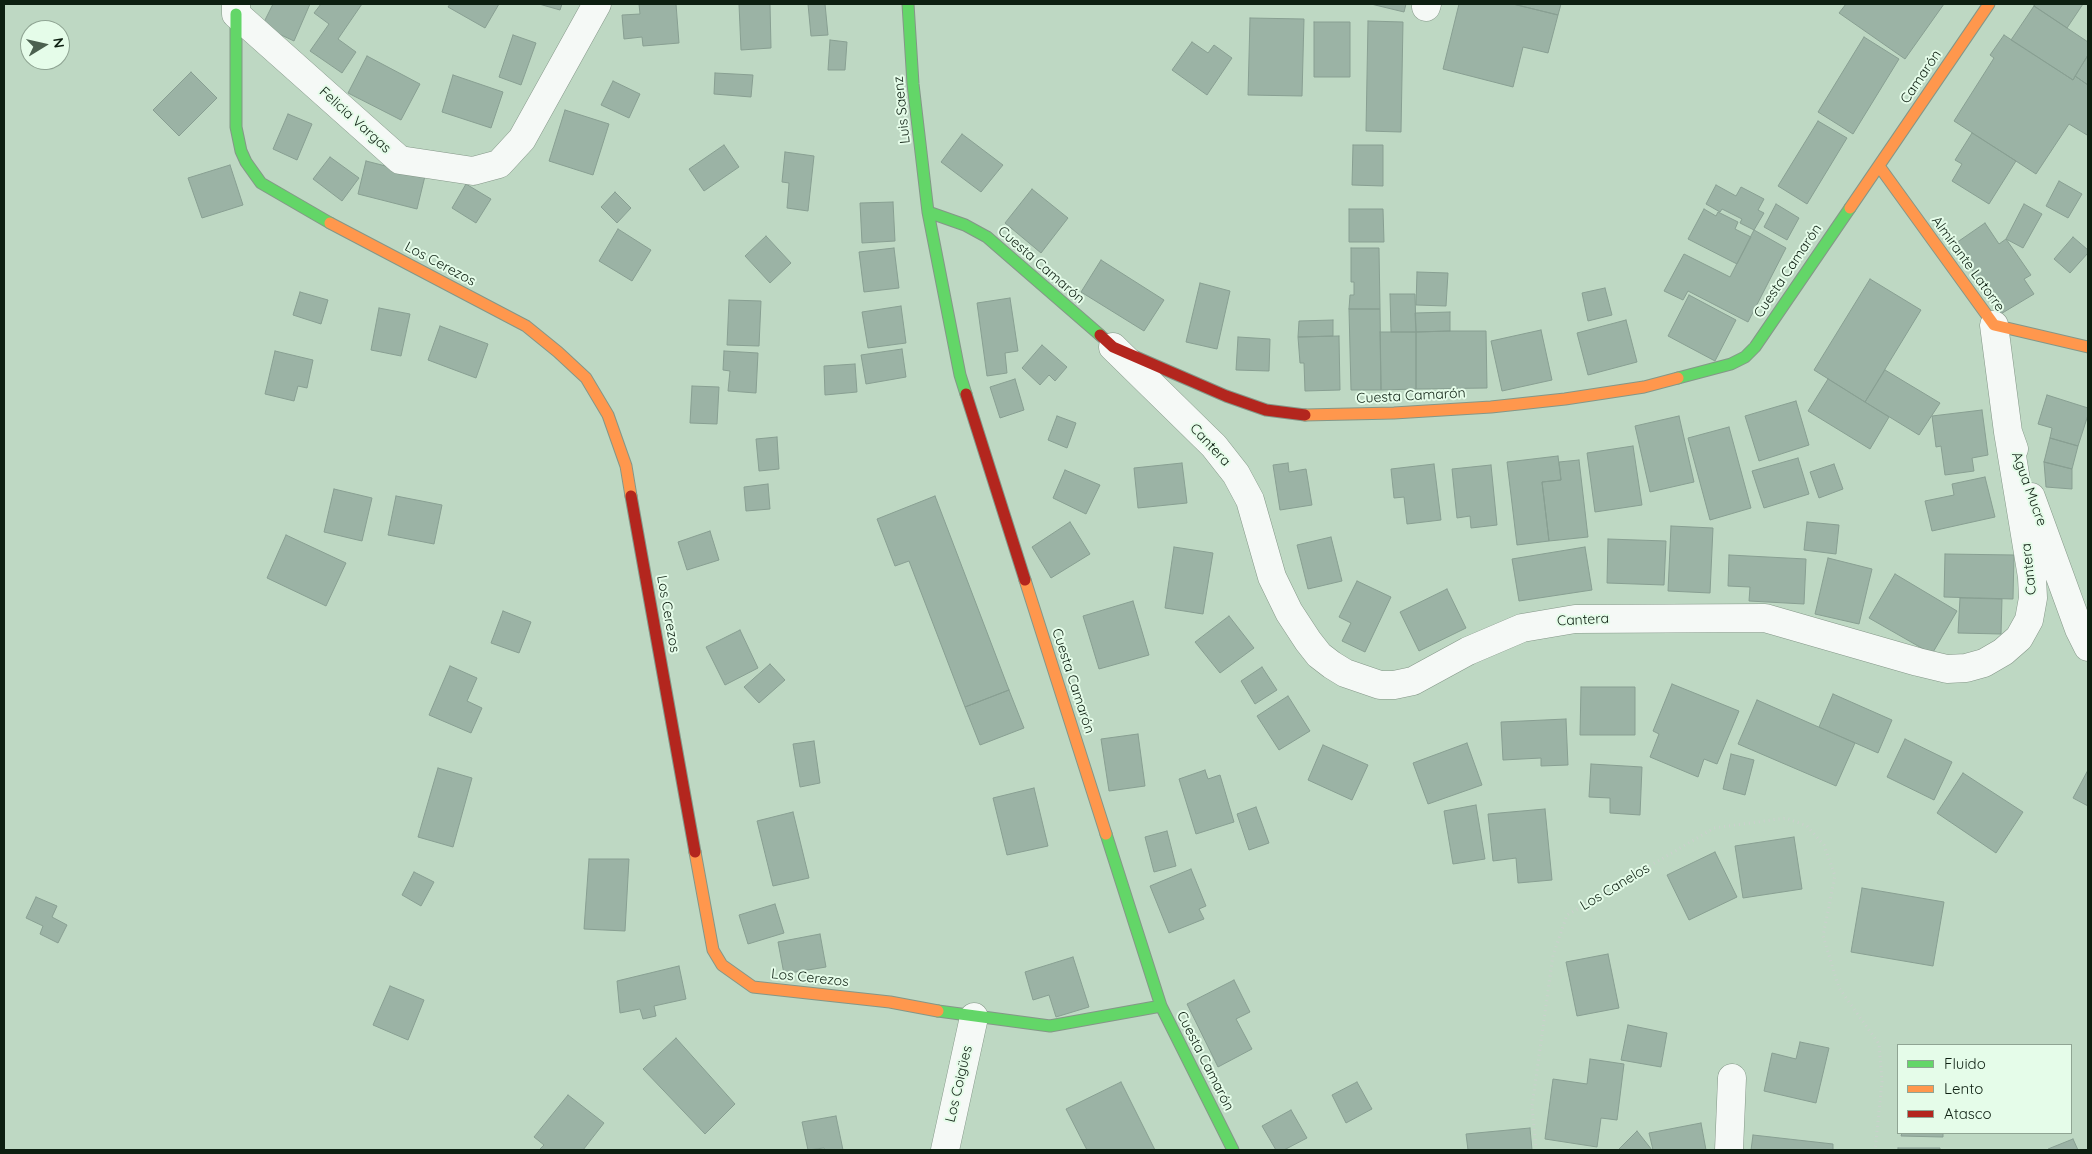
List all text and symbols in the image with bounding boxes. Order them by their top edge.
north arrow [20,20,70,70]
text: N [49,36,69,49]
street label: Camarón [1897,47,1945,107]
street label: Luis Saenz [890,75,914,145]
street label: Felicia Vargas [316,83,394,157]
street label: Almirante Latorre [1928,213,2008,315]
street label: Cuesta Camarón [1750,221,1826,321]
street label: Cuesta Camarón [994,223,1088,307]
street label: Los Cerezos [402,238,478,290]
street label: Cuesta Camarón [1356,385,1466,407]
street label: Cantera [1186,420,1234,470]
street label: Agua Mucre [2008,450,2050,528]
street label: Cantera [2018,542,2040,596]
street label: Los Cerezos [653,574,683,654]
street label: Cantera [1557,610,1609,630]
street label: Cuesta Camarón [1048,626,1098,736]
street label: Los Canelos [1577,860,1653,914]
street label: Los Cerezos [770,966,850,990]
street label: Cuesta Camarón [1173,1008,1237,1114]
street label: Los Coigües [942,1044,976,1124]
legend [1897,1044,2072,1134]
text: Fluido [1944,1054,1986,1073]
text: Lento [1944,1079,1983,1098]
text: Atasco [1944,1104,1992,1123]

